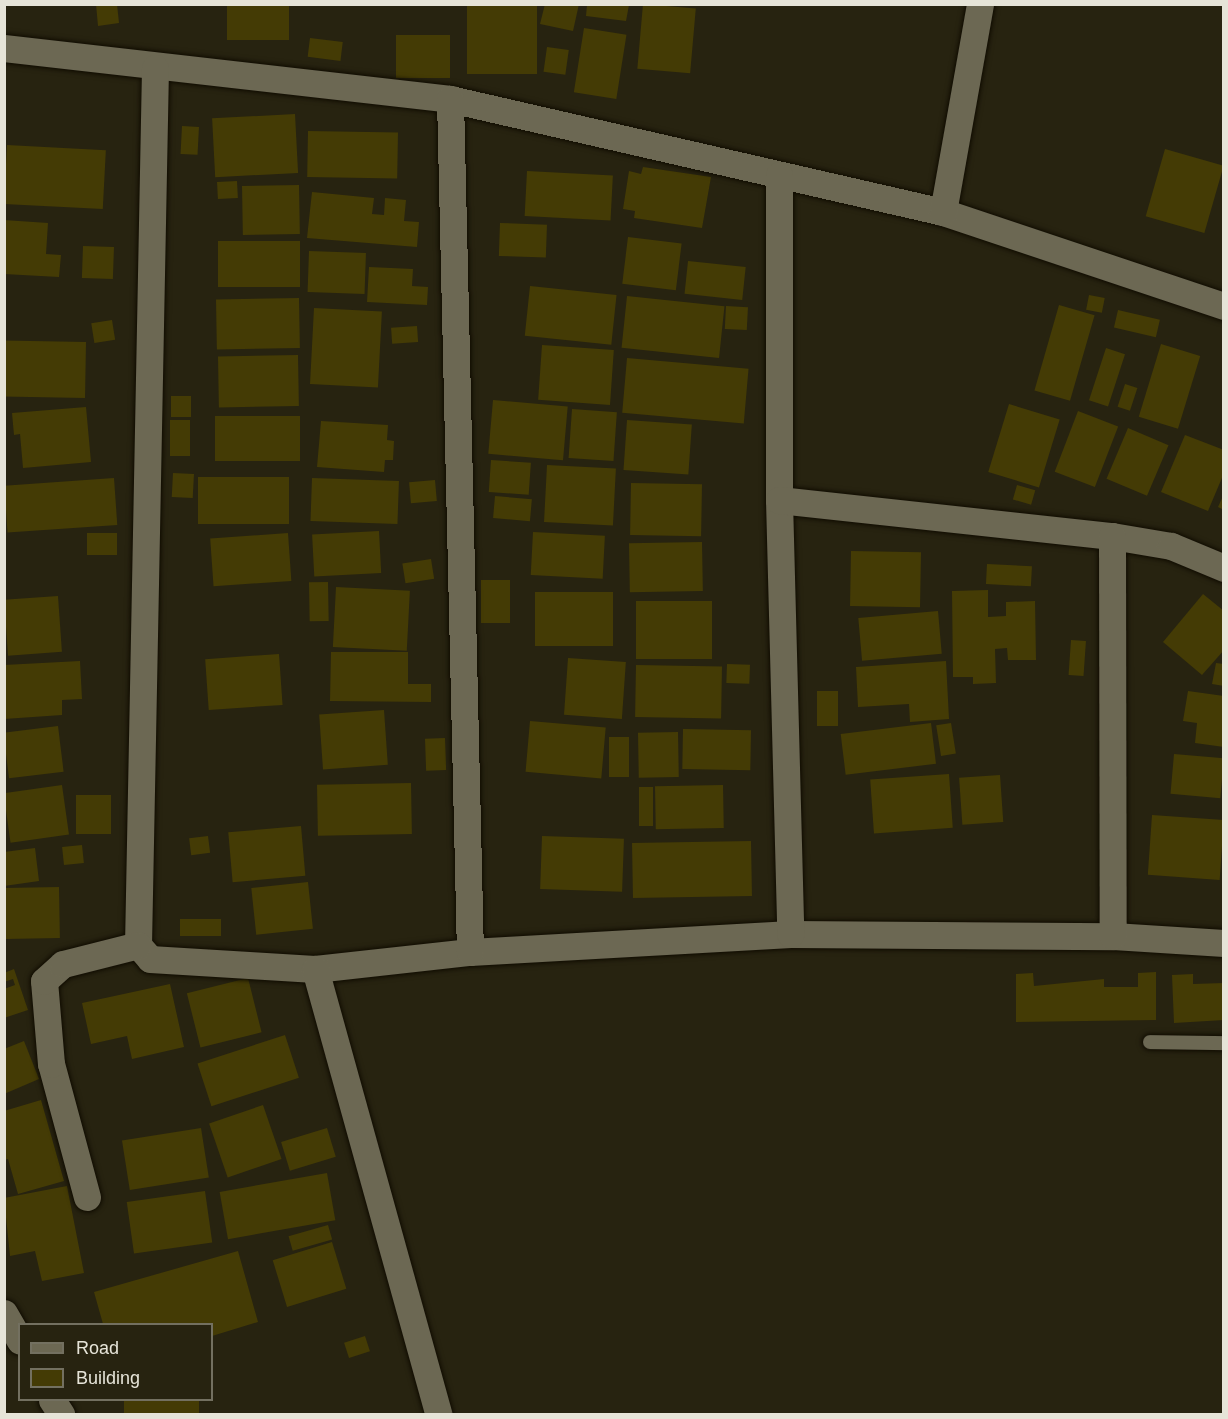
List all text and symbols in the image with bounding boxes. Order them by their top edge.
legend [18,1323,213,1401]
text: Road [76,1338,119,1358]
text: Building [76,1368,140,1388]

